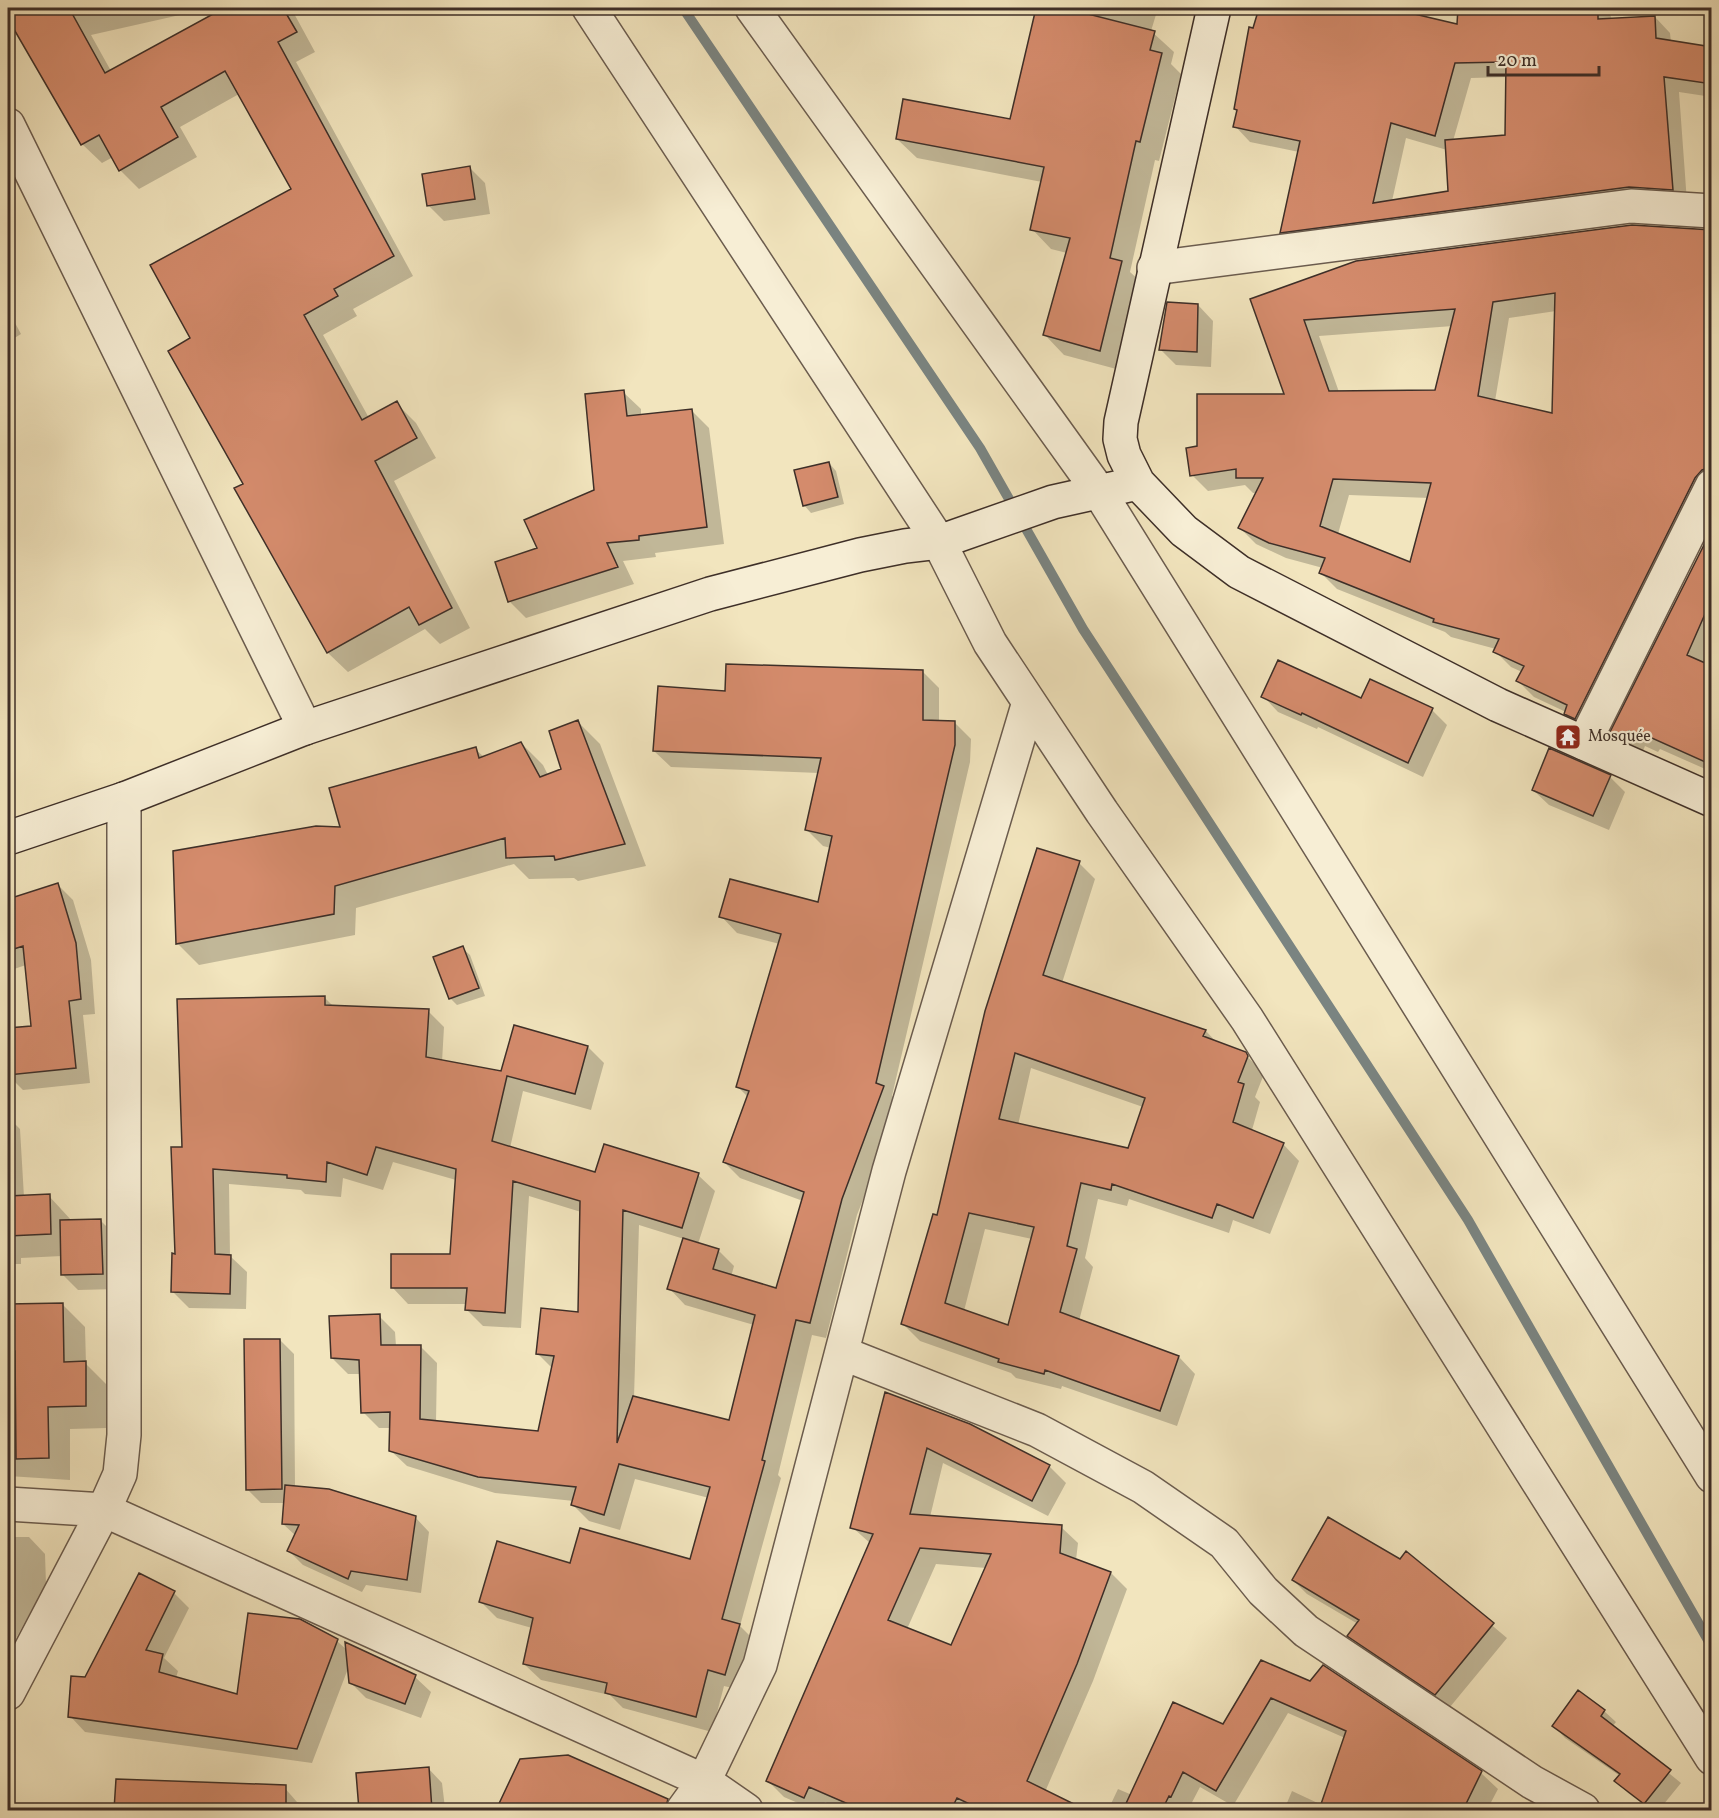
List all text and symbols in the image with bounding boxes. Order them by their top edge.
scale bar [1488,39,1599,77]
text: 20 m [1497,49,1537,74]
temple icon: Mosquée [1553,722,1583,752]
place label: Mosquée [1588,726,1651,748]

